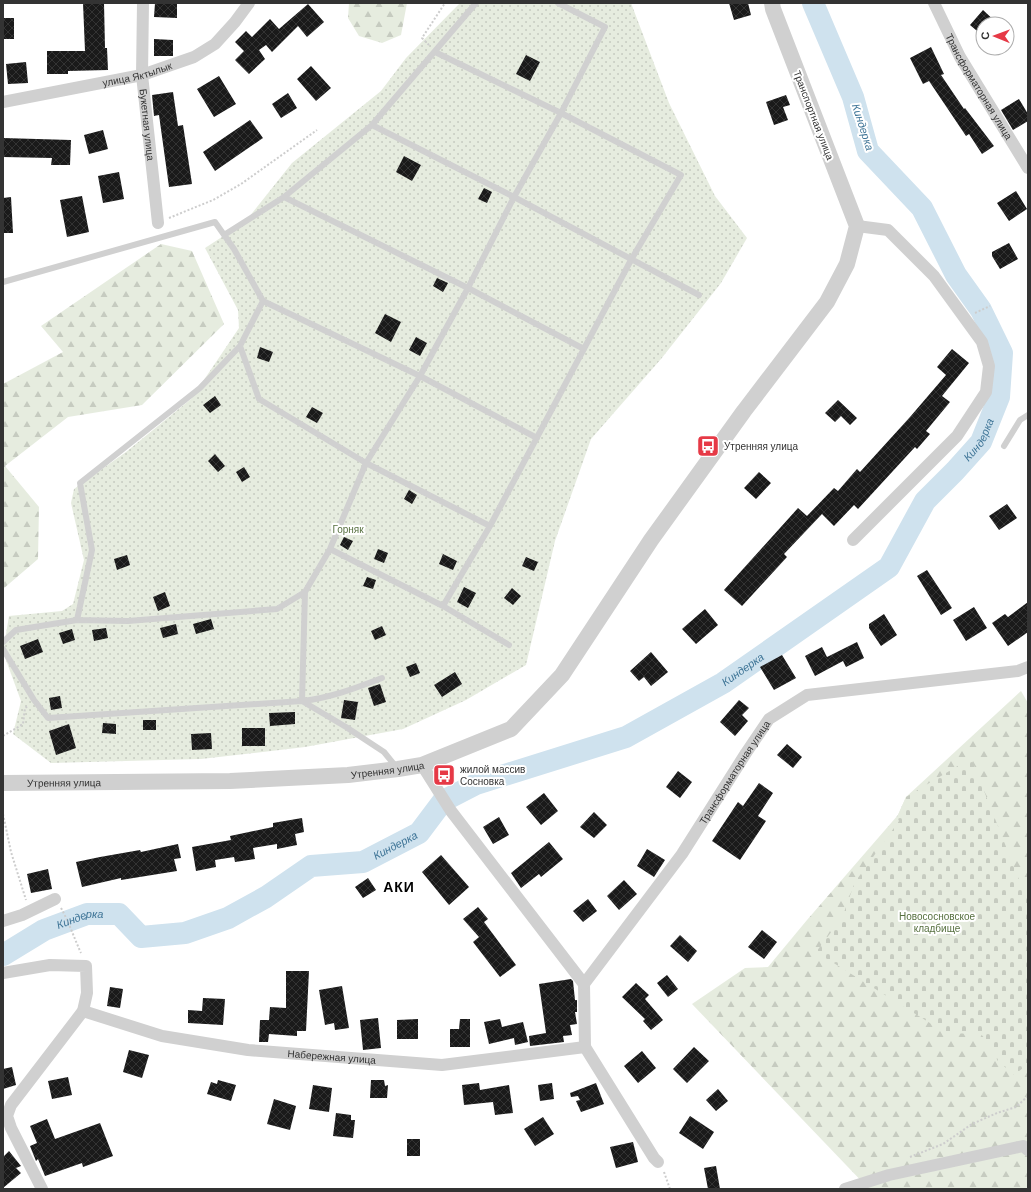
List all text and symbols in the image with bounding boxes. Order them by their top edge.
north arrow [975,16,1015,56]
street label: Трансформаторная улица [943,31,1015,143]
text: С [978,32,992,40]
street label: улица Яктылык [101,59,174,90]
street label: Транспортная улица [790,69,837,162]
street label: Букетная улица [137,88,157,162]
water label: Киндерка [849,102,877,152]
water label: Киндерка [960,416,997,464]
bus stop icon: Утренняя улица [695,433,721,459]
place label: Утренняя улица [724,440,799,453]
park label: Горняк [332,523,364,536]
water label: Киндерка [719,650,766,689]
street label: Трансформаторная улица [697,718,773,827]
street label: Утренняя улица [350,759,426,782]
bus stop icon: жилой массив Сосновка [431,762,457,788]
place label: жилой массив Сосновка [460,763,525,788]
street label: Утренняя улица [27,776,102,790]
water label: Киндерка [371,828,420,863]
district label: АКИ [383,878,415,896]
water label: Киндерка [54,907,103,932]
park label: Новососновское кладбище [899,910,975,935]
street label: Набережная улица [287,1047,377,1067]

